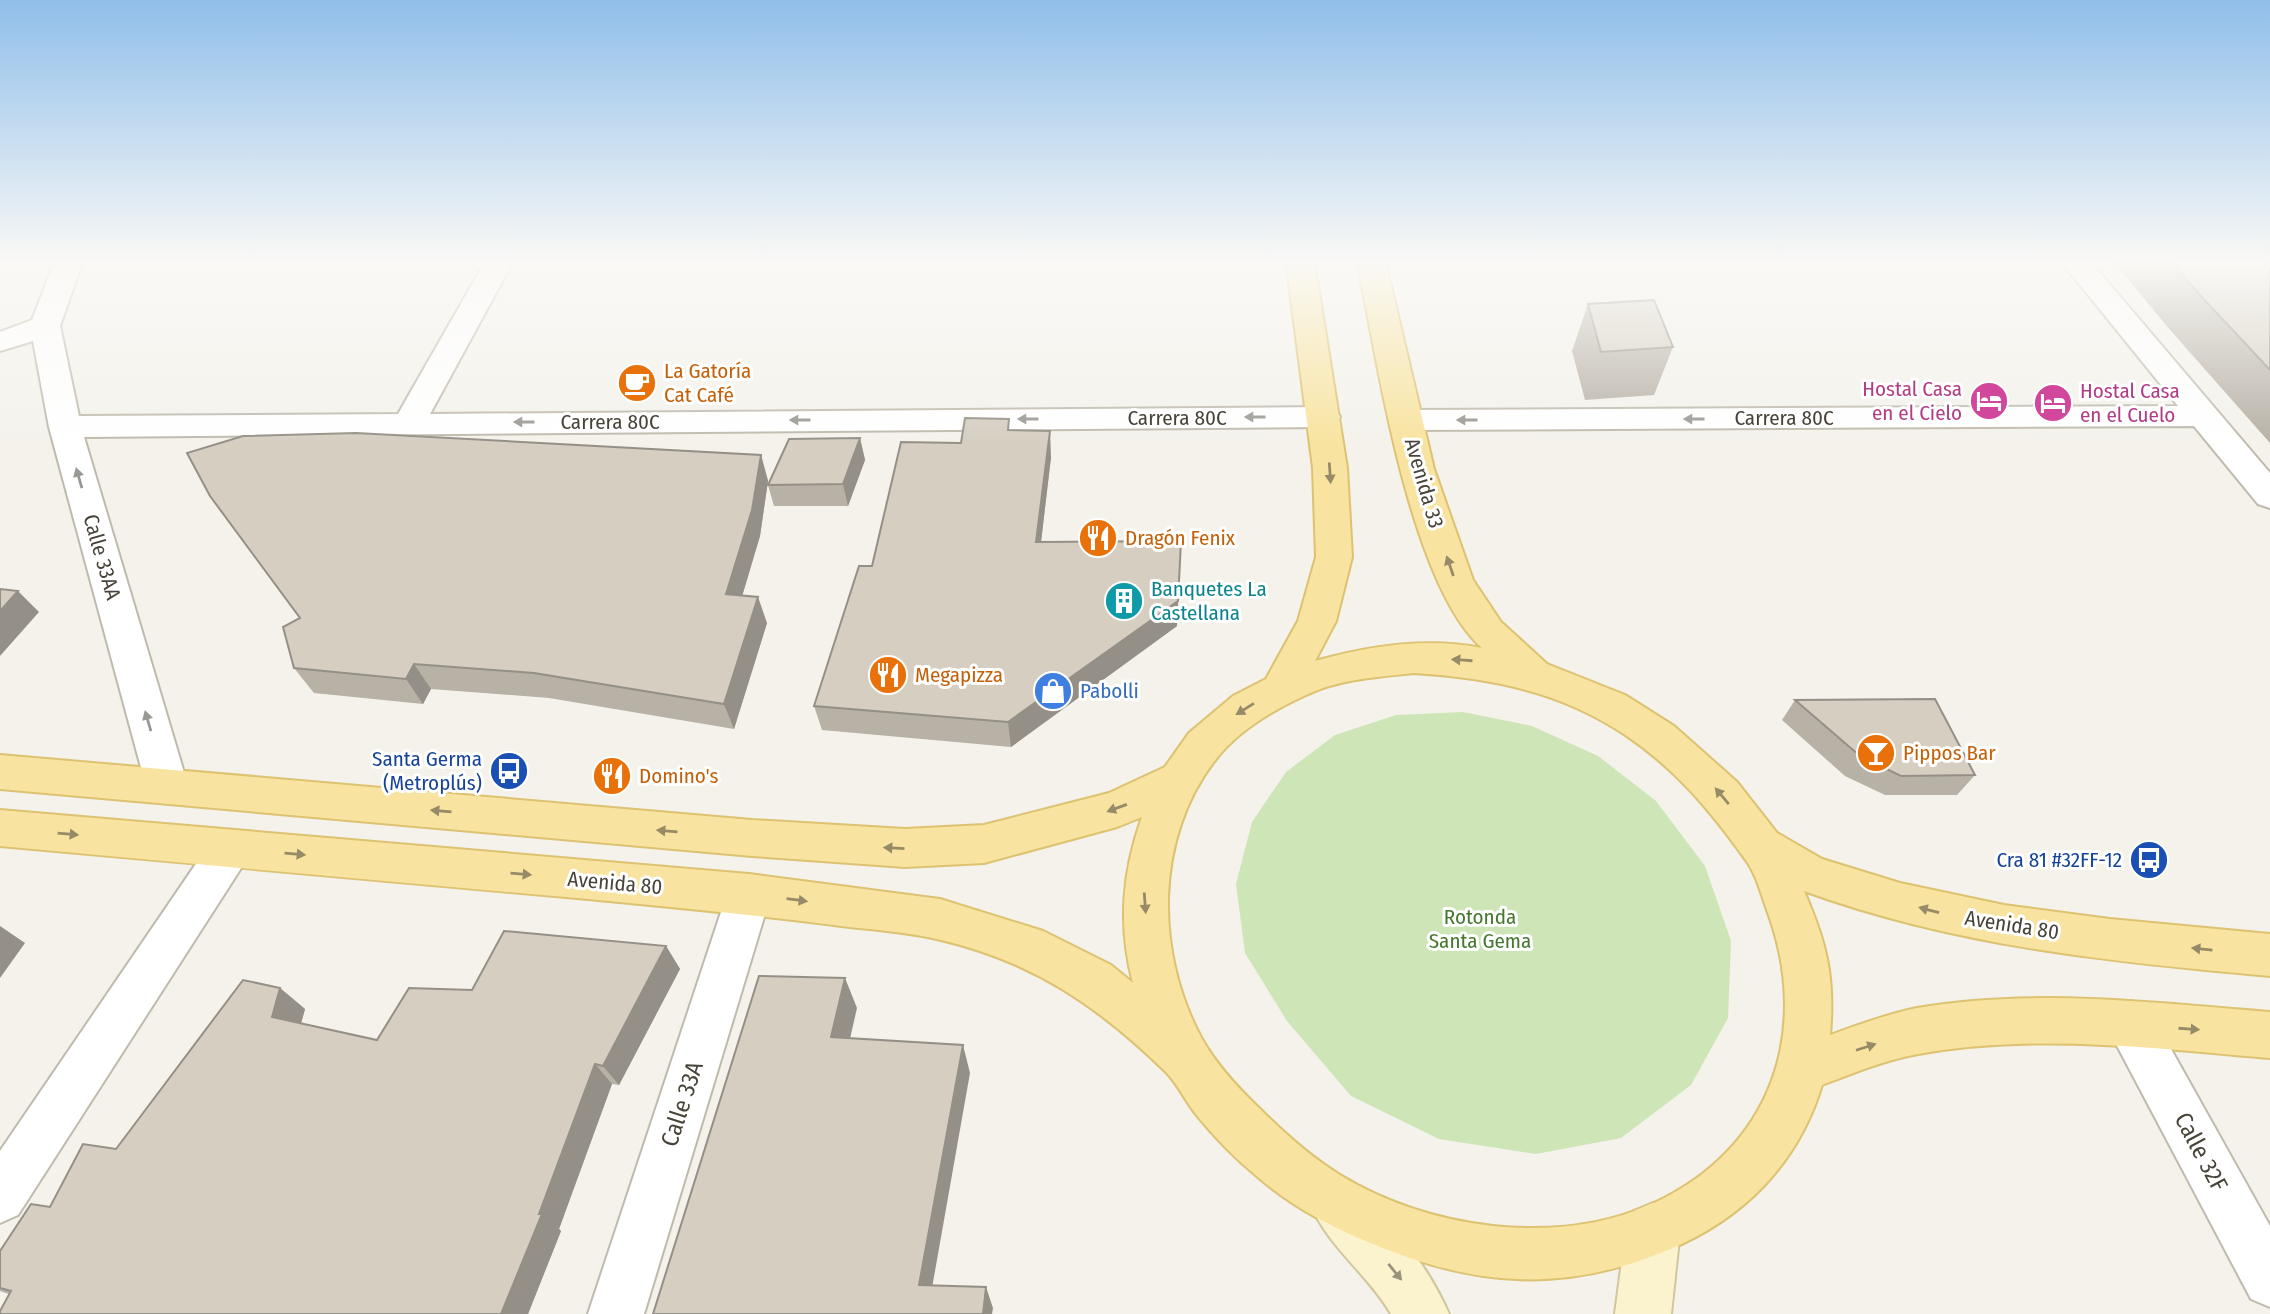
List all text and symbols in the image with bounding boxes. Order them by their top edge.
place label: La Gatoría Cat Café [664,358,751,408]
cafe icon: La Gatoría Cat Café [616,362,658,404]
place label: Hostal Casa en el Cielo [1862,376,1962,426]
place label: Hostal Casa en el Cuelo [2080,378,2180,428]
hotel icon: Hostal Casa en el Cielo [1968,380,2010,422]
hotel icon: Hostal Casa en el Cuelo [2032,382,2074,424]
street label: Carrera 80C [1127,405,1227,431]
street label: Carrera 80C [1734,405,1834,431]
street label: Carrera 80C [560,409,660,435]
one-way arrow [1244,411,1266,423]
one-way arrow [1017,413,1039,425]
one-way arrow [1683,413,1705,424]
one-way arrow [789,414,811,426]
one-way arrow [1456,414,1478,426]
one-way arrow [513,416,535,428]
street label: Avenida 33 [1399,435,1449,531]
one-way arrow [1325,463,1336,485]
one-way arrow [74,467,84,488]
street label: Calle 33AA [77,511,127,603]
restaurant icon: Dragón Fenix [1077,517,1119,559]
place label: Dragón Fenix [1125,525,1236,551]
one-way arrow [1444,555,1455,576]
place label: Banquetes La Castellana [1151,576,1267,626]
building icon: Banquetes La Castellana [1103,580,1145,622]
restaurant icon: Megapizza [867,654,909,696]
one-way arrow [1451,654,1473,665]
place label: Megapizza [915,662,1003,688]
shop icon: Pabolli [1032,670,1074,712]
place label: Pabolli [1080,678,1139,704]
one-way arrow [1236,703,1255,716]
one-way arrow [143,710,153,731]
bar icon: Pippos Bar [1855,732,1897,774]
place label: Pippos Bar [1903,740,1996,766]
place label: Santa Germa (Metroplús) [372,746,482,796]
bus stop icon: Santa Germa (Metroplús) [488,750,530,792]
restaurant icon: Domino's [591,755,633,797]
place label: Domino's [639,763,719,789]
one-way arrow [1715,787,1730,805]
one-way arrow [1106,803,1127,814]
one-way arrow [429,805,451,816]
one-way arrow [656,825,678,836]
one-way arrow [57,829,79,840]
bus stop icon: Cra 81 #32FF-12 [2128,839,2170,881]
one-way arrow [883,842,905,853]
place label: Cra 81 #32FF-12 [1996,847,2122,873]
one-way arrow [284,849,306,860]
street label: Avenida 80 [567,866,663,900]
one-way arrow [510,869,532,880]
one-way arrow [1139,892,1150,914]
one-way arrow [786,894,808,905]
park label: Rotonda Santa Gema [1429,904,1531,954]
one-way arrow [1918,904,1939,914]
street label: Avenida 80 [1963,905,2061,945]
one-way arrow [2191,943,2213,954]
one-way arrow [2178,1024,2200,1035]
one-way arrow [1856,1041,1877,1051]
street label: Calle 33A [655,1058,709,1150]
street label: Calle 32F [2169,1108,2234,1197]
one-way arrow [1387,1262,1402,1280]

